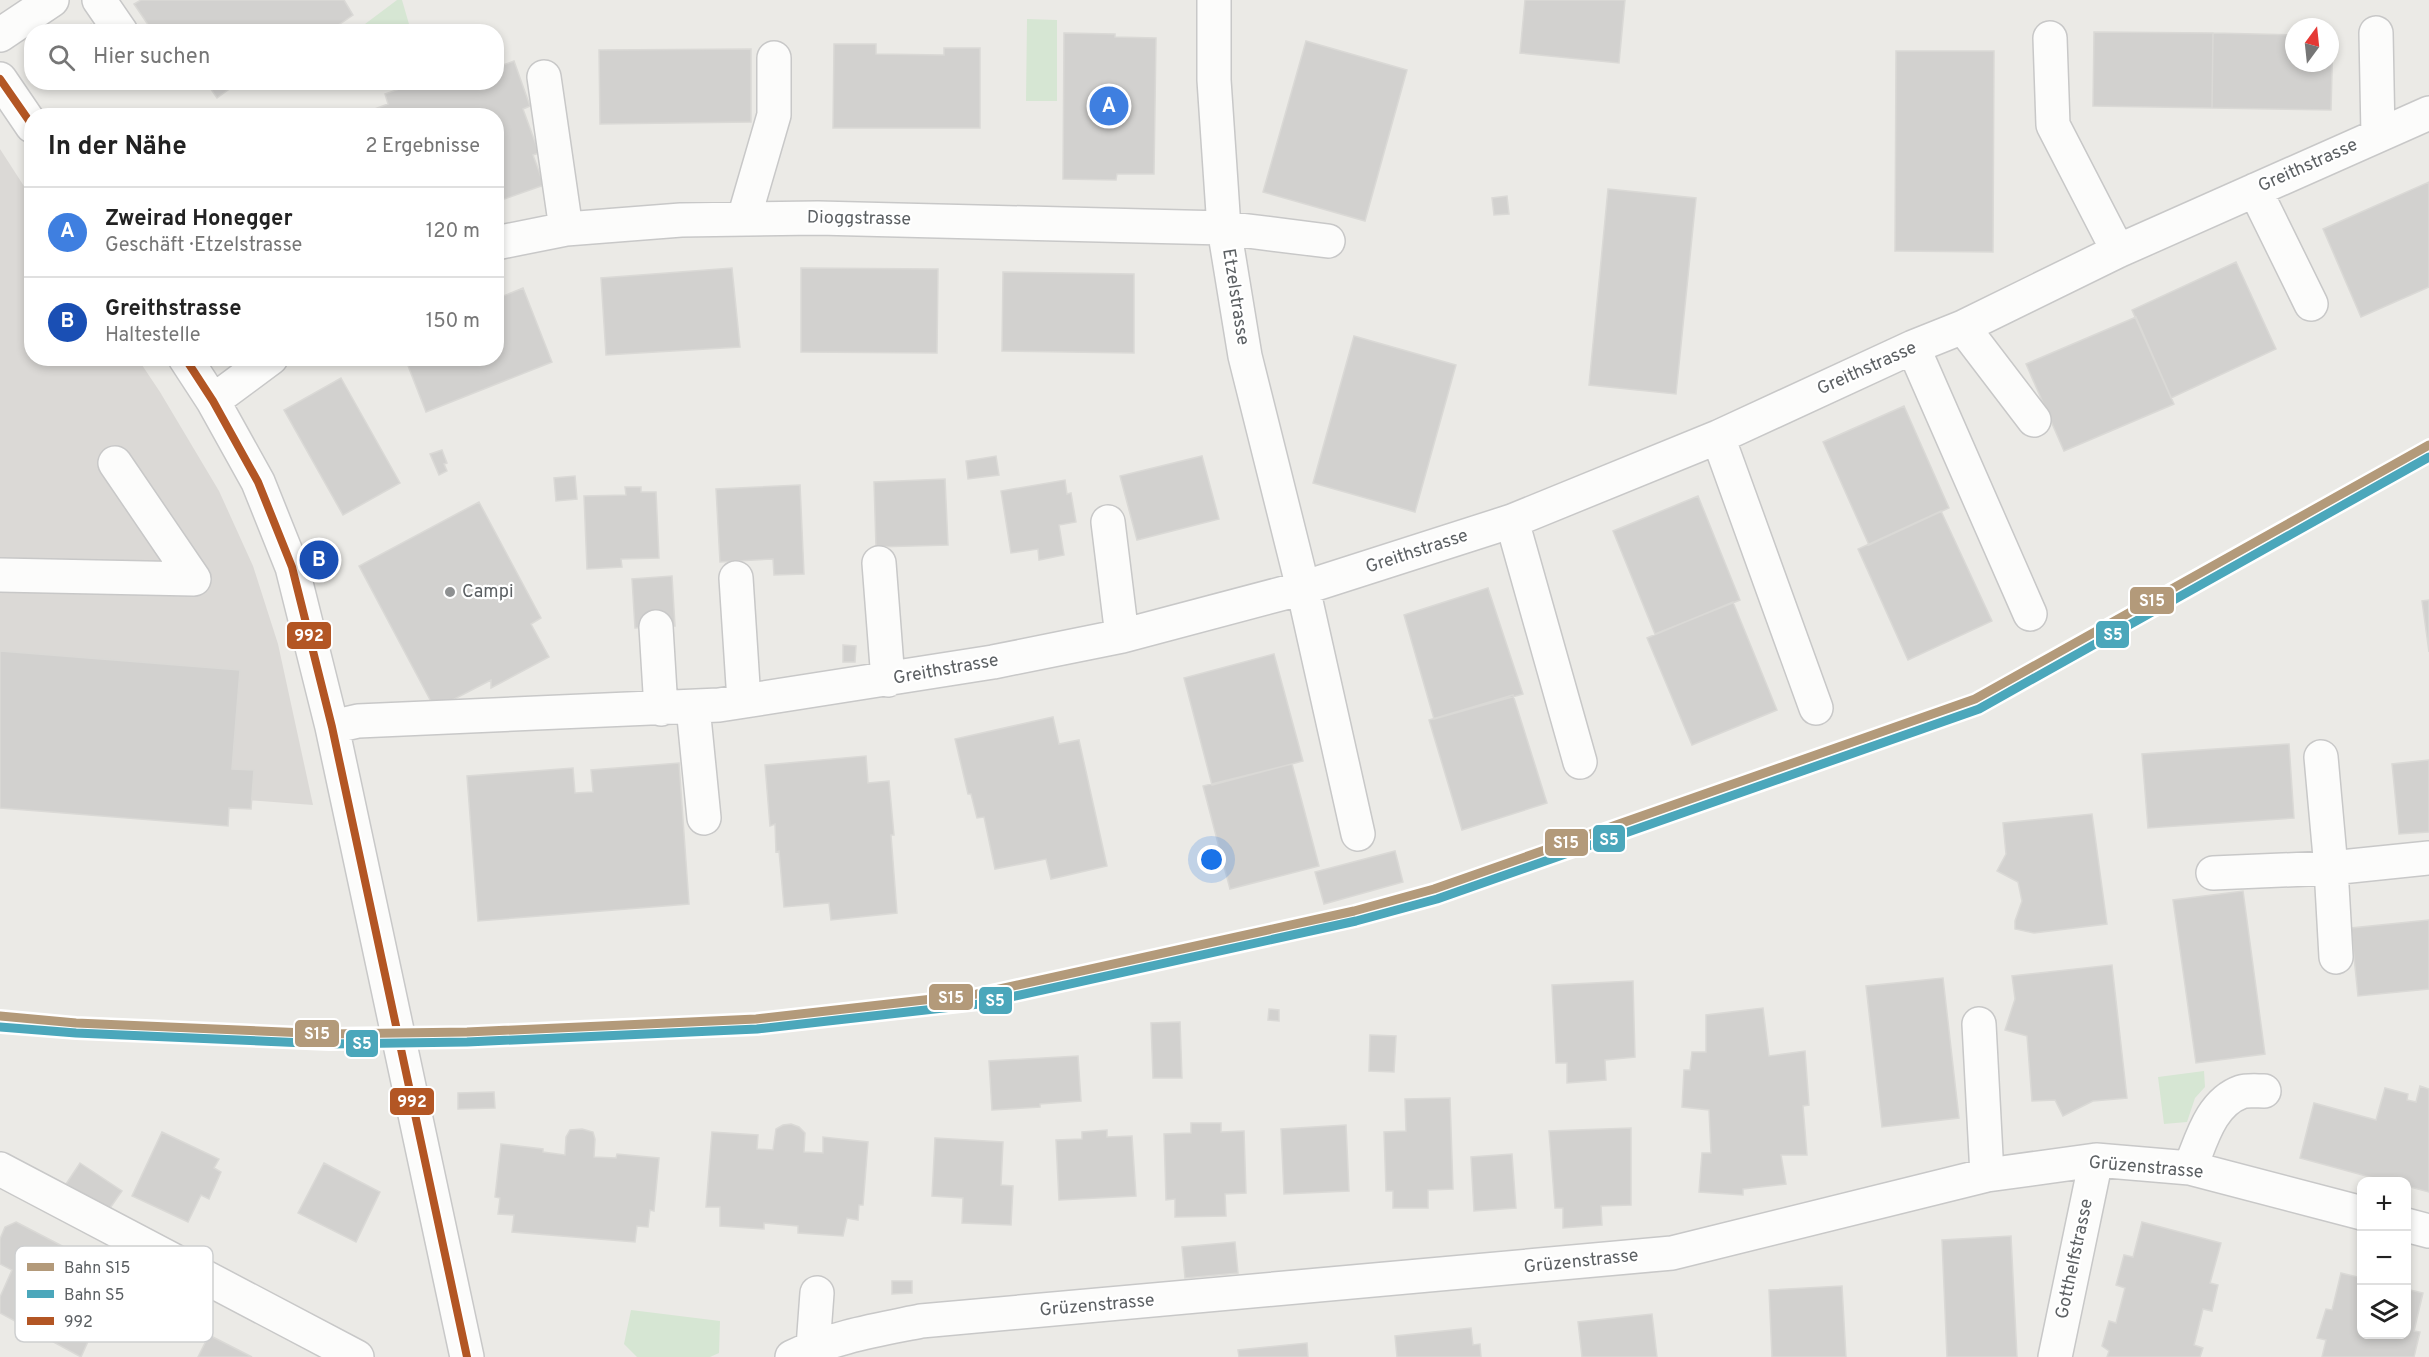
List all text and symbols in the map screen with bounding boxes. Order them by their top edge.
north arrow [2285,18,2339,72]
search box [24,24,504,90]
icon: search [45,41,78,74]
text: Hier suchen [93,44,210,71]
pin: A [1090,84,1128,128]
text: In der Nähe [48,131,187,164]
text: 2 Ergebnisse [365,134,480,160]
street label: Greithstrasse [2255,134,2361,198]
text: Zweirad Honegger [105,206,293,233]
street label: Dioggstrasse [807,207,911,231]
text: A [60,219,75,245]
text: 120 m [426,219,480,245]
text: Geschäft · Etzelstrasse [105,233,302,259]
street label: Etzelstrasse [1216,247,1254,347]
text: Greithstrasse [105,296,241,323]
text: B [61,309,74,335]
text: 150 m [426,309,480,335]
text: Haltestelle [105,323,201,349]
street label: Greithstrasse [1814,337,1920,401]
street label: Greithstrasse [1363,525,1471,579]
pin: B [300,538,338,582]
place label: Campi [462,581,514,604]
marker: Campi [443,585,457,599]
line badge: S15 [2129,586,2175,615]
text: S15 [2139,592,2165,612]
line badge: S5 [2095,620,2130,649]
line badge: 992 [286,621,332,650]
text: S5 [2103,626,2123,646]
text: 992 [294,627,324,647]
street label: Greithstrasse [892,649,1000,691]
line badge: S5 [1592,824,1626,853]
line badge: S15 [1544,828,1589,857]
text: S5 [1599,831,1619,851]
text: S15 [1553,834,1579,854]
your location [1197,845,1226,874]
line badge: S15 [928,983,974,1011]
line badge: S5 [978,986,1013,1015]
text: S15 [938,989,964,1009]
text: S5 [985,992,1005,1012]
line badge: S15 [294,1019,340,1048]
text: S15 [304,1025,330,1045]
line badge: S5 [345,1029,379,1058]
text: S5 [352,1035,372,1055]
line badge: 992 [389,1087,435,1116]
text: 992 [397,1093,427,1113]
street label: Grüzenstrasse [2088,1152,2204,1184]
map controls [2357,1177,2411,1339]
button: + [2357,1177,2411,1231]
street label: Gotthelfstrasse [2051,1197,2099,1321]
button: − [2357,1231,2411,1285]
street label: Grüzenstrasse [1522,1245,1640,1279]
legend [15,1246,213,1342]
text: Bahn S15 [64,1259,131,1279]
button: layers [2357,1285,2411,1339]
text: Bahn S5 [64,1286,125,1306]
street label: Grüzenstrasse [1039,1290,1155,1322]
text: 992 [64,1313,93,1333]

